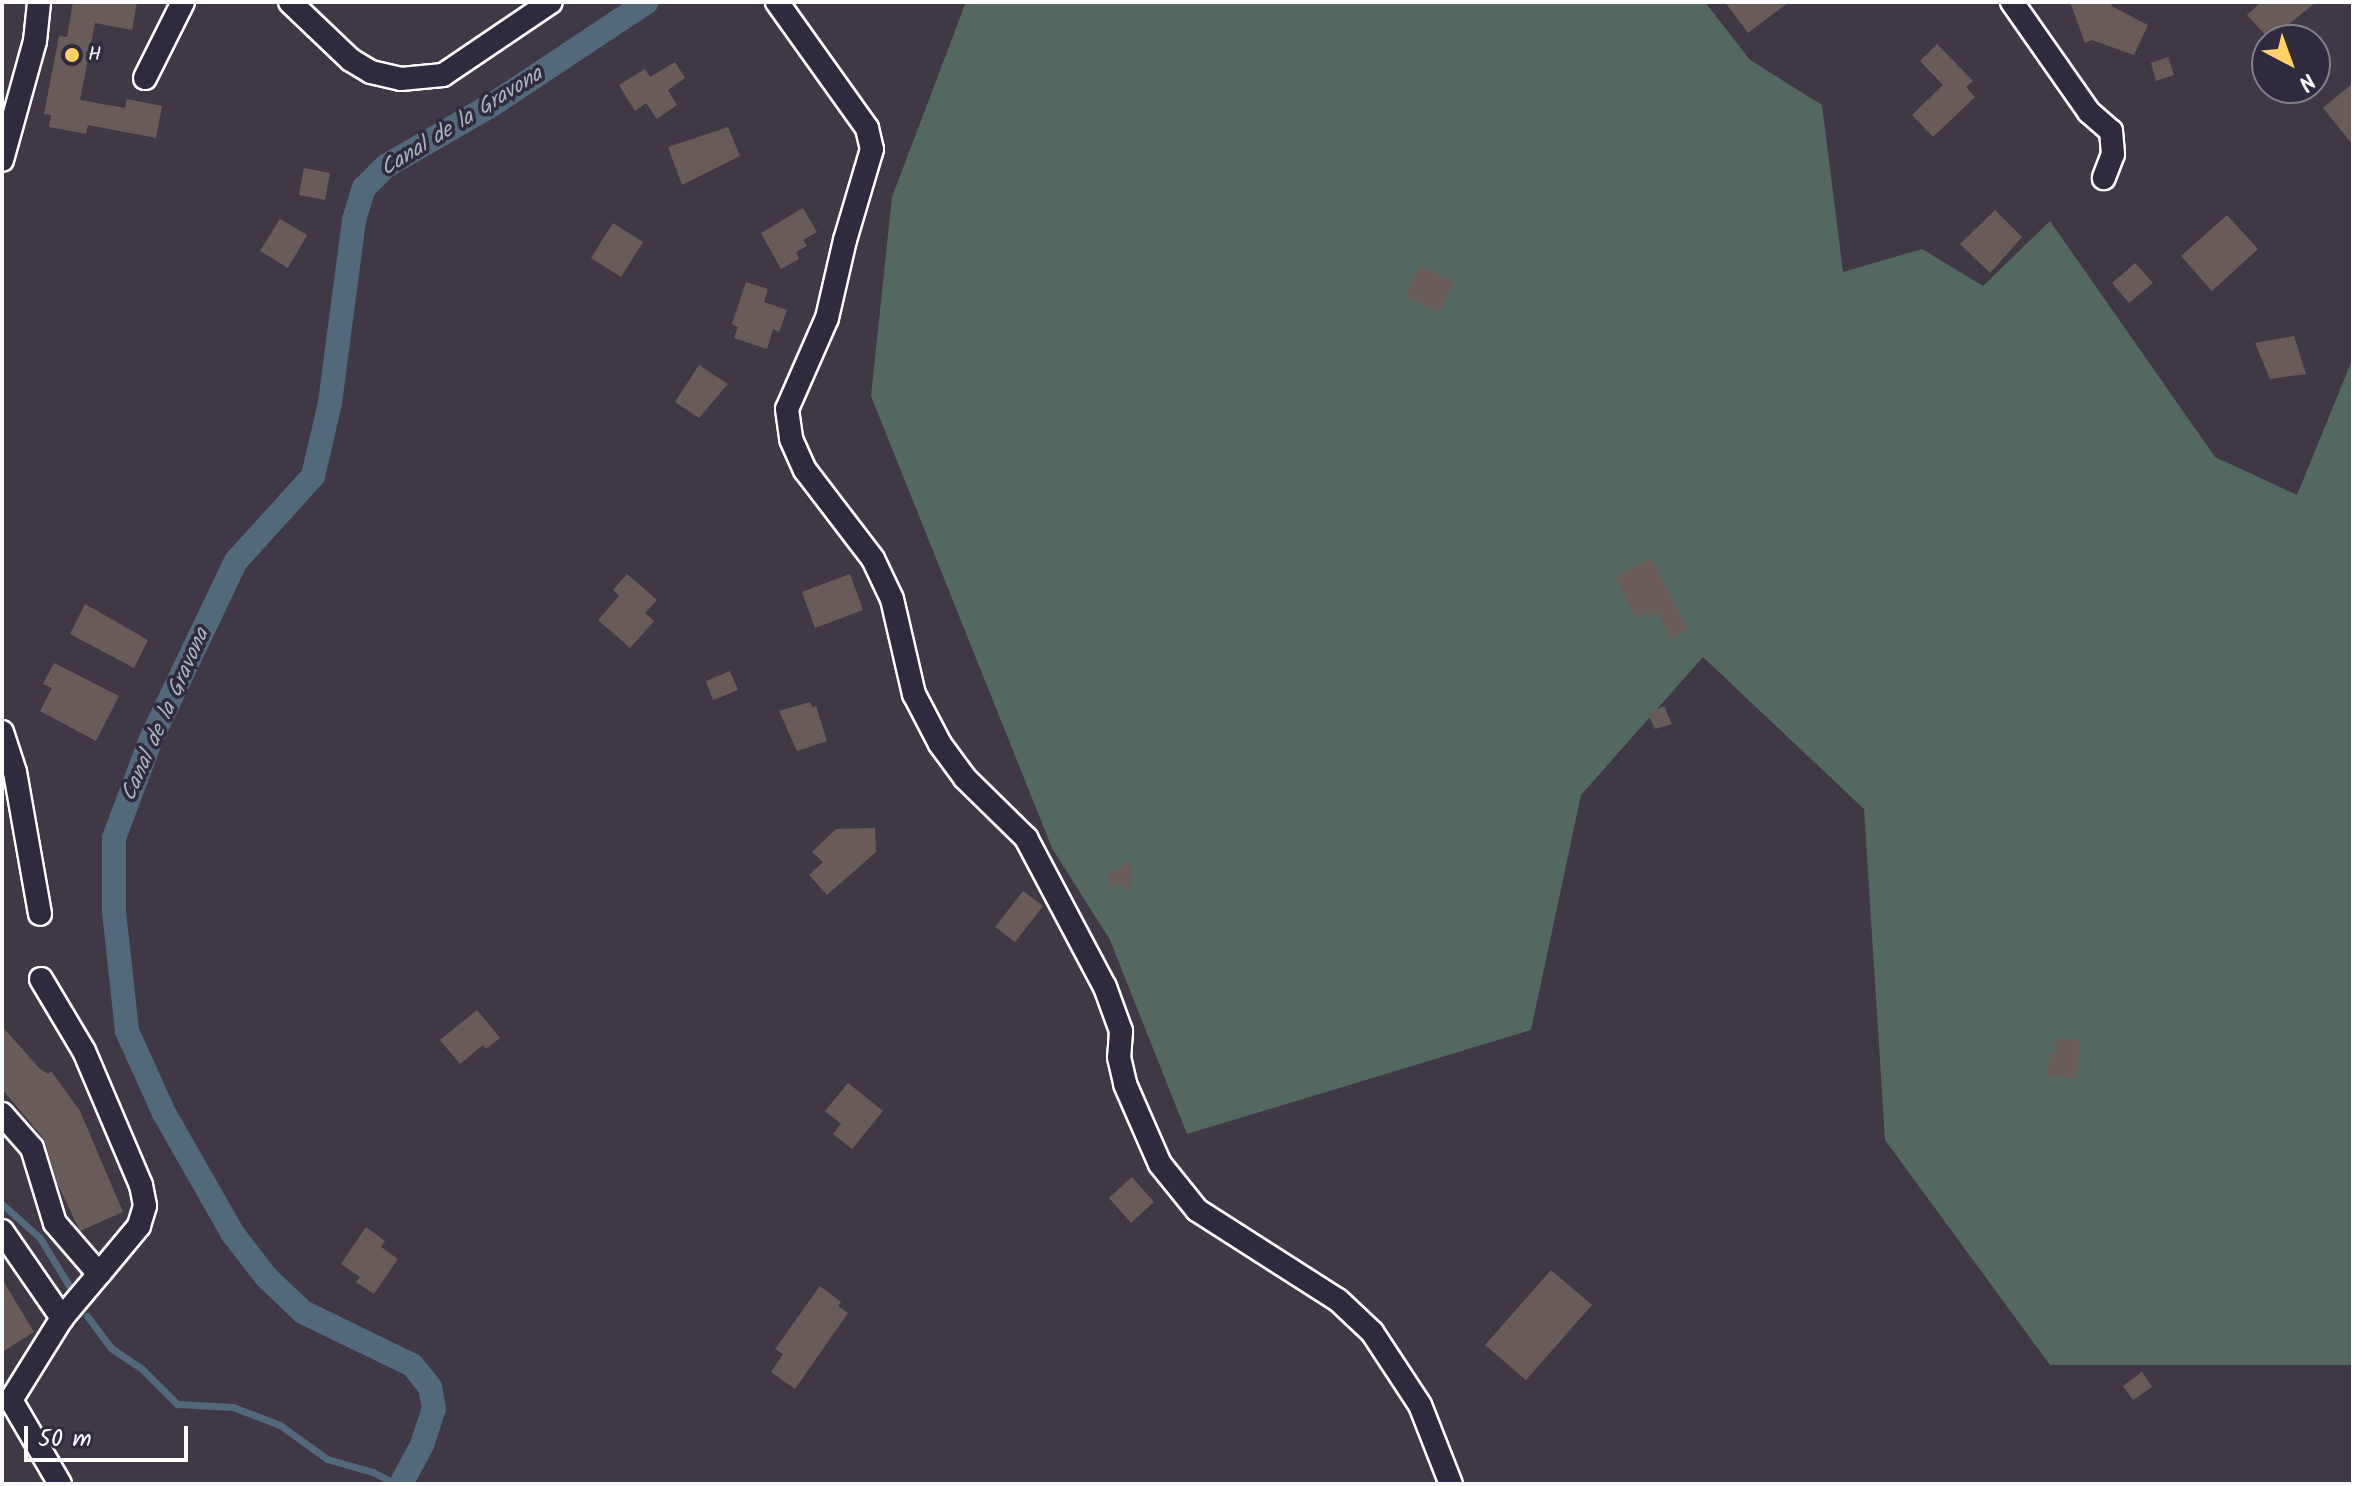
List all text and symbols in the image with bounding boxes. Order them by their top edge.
north arrow [2251,24,2331,104]
place label: H [88,43,101,67]
marker: H [63,46,81,64]
water label: Canal de la Gravona [376,61,548,183]
text: N [2289,63,2322,99]
water label: Canal de la Gravona [116,625,216,805]
scale bar [28,1410,192,1460]
text: 50 m [38,1420,92,1459]

